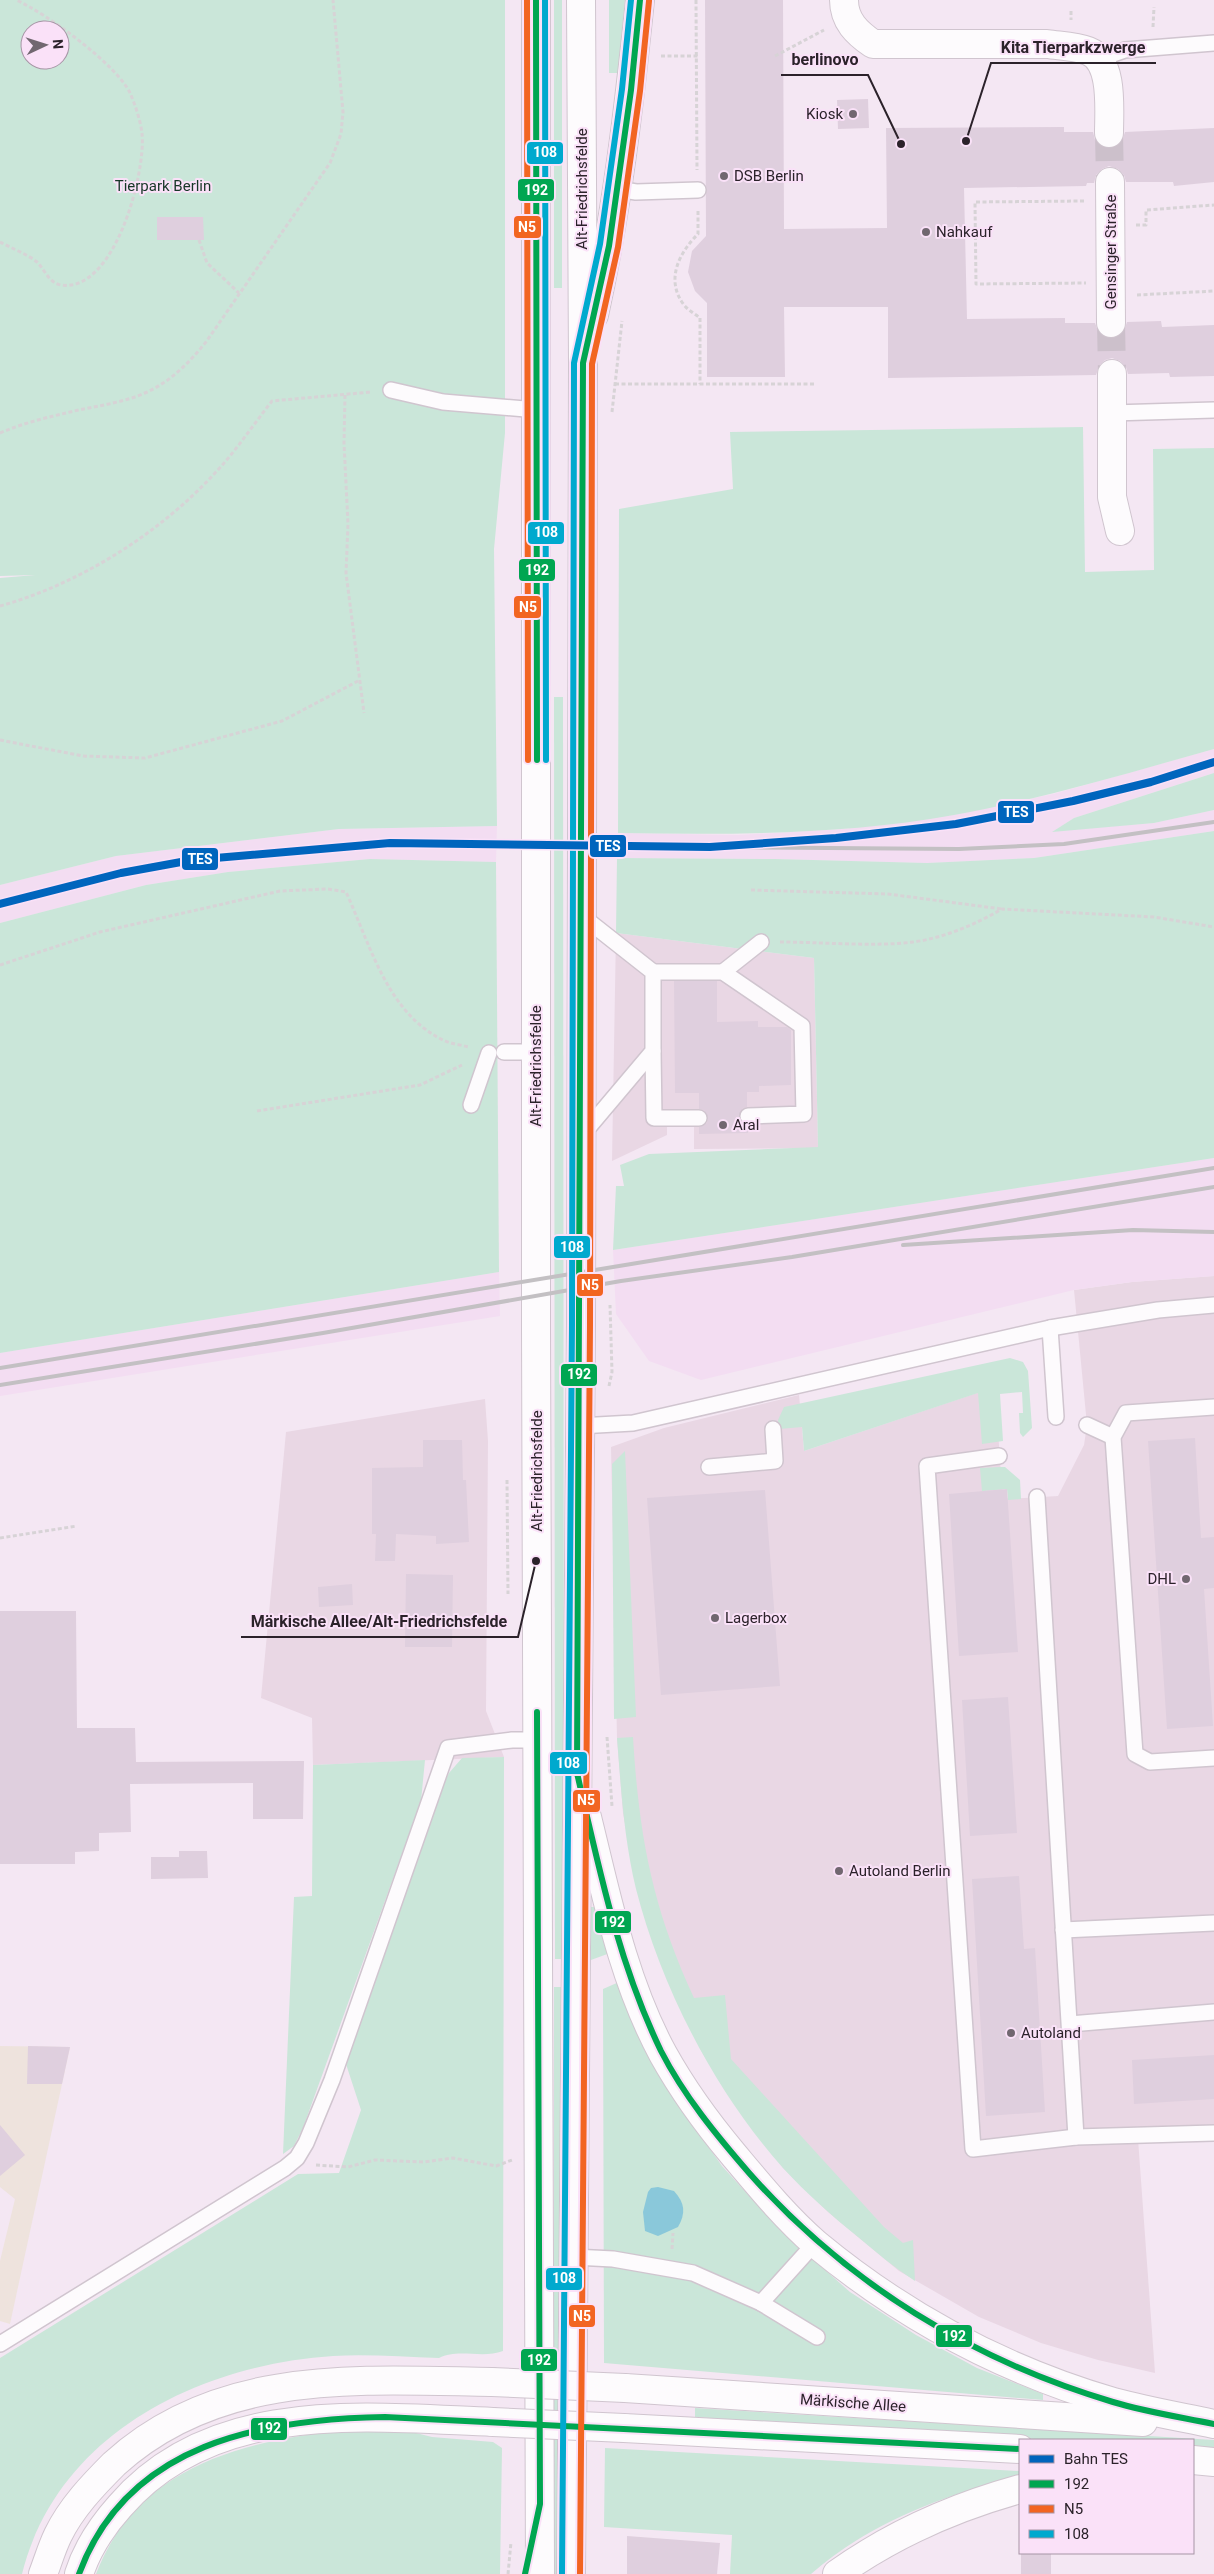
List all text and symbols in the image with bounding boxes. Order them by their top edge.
north arrow [20,20,70,70]
callout: Kita Tierparkzwerge [991,32,1156,63]
text: Kita Tierparkzwerge [1001,38,1146,57]
text: N [50,39,66,50]
callout: berlinovo [781,44,868,75]
text: berlinovo [792,50,858,69]
place label: Kiosk [806,105,843,123]
marker: Kiosk [847,108,859,120]
street label: Alt-Friedrichsfelde [573,128,591,250]
line badge: 108 [526,141,564,165]
text: 108 [533,144,557,160]
place label: DSB Berlin [734,167,804,185]
marker: DSB Berlin [718,170,730,182]
park label: Tierpark Berlin [115,177,211,195]
line badge: 192 [517,178,555,202]
text: 192 [524,182,548,198]
street label: Gensinger Straße [1102,194,1120,309]
line badge: N5 [513,215,542,239]
text: N5 [518,219,536,235]
place label: Nahkauf [936,223,993,241]
marker: Nahkauf [920,226,932,238]
line badge: 108 [527,521,565,545]
text: 108 [534,524,558,540]
line badge: 192 [518,558,556,582]
text: 192 [525,562,549,578]
line badge: N5 [513,595,542,619]
text: N5 [519,599,537,615]
line badge: TES [997,800,1035,824]
text: TES [1003,804,1029,820]
line badge: TES [589,834,627,858]
text: TES [595,838,621,854]
line badge: TES [181,847,219,871]
text: TES [187,851,213,867]
street label: Alt-Friedrichsfelde [527,1005,545,1127]
place label: Aral [733,1116,759,1134]
marker: Aral [717,1119,729,1131]
line badge: 108 [553,1235,591,1259]
text: 108 [560,1239,584,1255]
line badge: N5 [576,1273,604,1297]
text: N5 [581,1277,599,1293]
line badge: 192 [560,1363,598,1387]
text: 192 [567,1366,591,1382]
street label: Alt-Friedrichsfelde [528,1410,546,1532]
place label: DHL [1147,1570,1176,1588]
marker: DHL [1180,1573,1192,1585]
callout: Märkische Allee/Alt-Friedrichsfelde [241,1606,518,1637]
place label: Lagerbox [725,1609,788,1627]
text: Märkische Allee/Alt-Friedrichsfelde [251,1612,508,1631]
marker: Lagerbox [709,1612,721,1624]
line badge: 108 [549,1751,588,1775]
text: 108 [556,1755,580,1771]
line badge: N5 [572,1789,601,1813]
text: N5 [577,1792,595,1808]
place label: Autoland Berlin [849,1862,951,1880]
marker: Autoland Berlin [833,1865,845,1877]
line badge: 192 [594,1910,632,1934]
text: 192 [601,1914,625,1930]
place label: Autoland [1021,2024,1081,2042]
marker: Autoland [1005,2027,1017,2039]
line badge: 108 [545,2267,583,2291]
text: 108 [552,2270,576,2286]
line badge: N5 [568,2304,596,2328]
text: N5 [573,2308,591,2324]
line badge: 192 [935,2324,973,2348]
text: 192 [942,2328,966,2344]
line badge: 192 [520,2348,558,2372]
text: 192 [527,2352,551,2368]
street label: Märkische Allee [799,2390,907,2416]
line badge: 192 [250,2417,288,2441]
text: 192 [257,2420,281,2436]
legend [1019,2439,1194,2554]
text: Bahn TES [1064,2450,1128,2468]
text: 192 [1064,2475,1089,2493]
text: N5 [1064,2500,1083,2518]
text: 108 [1064,2525,1089,2543]

